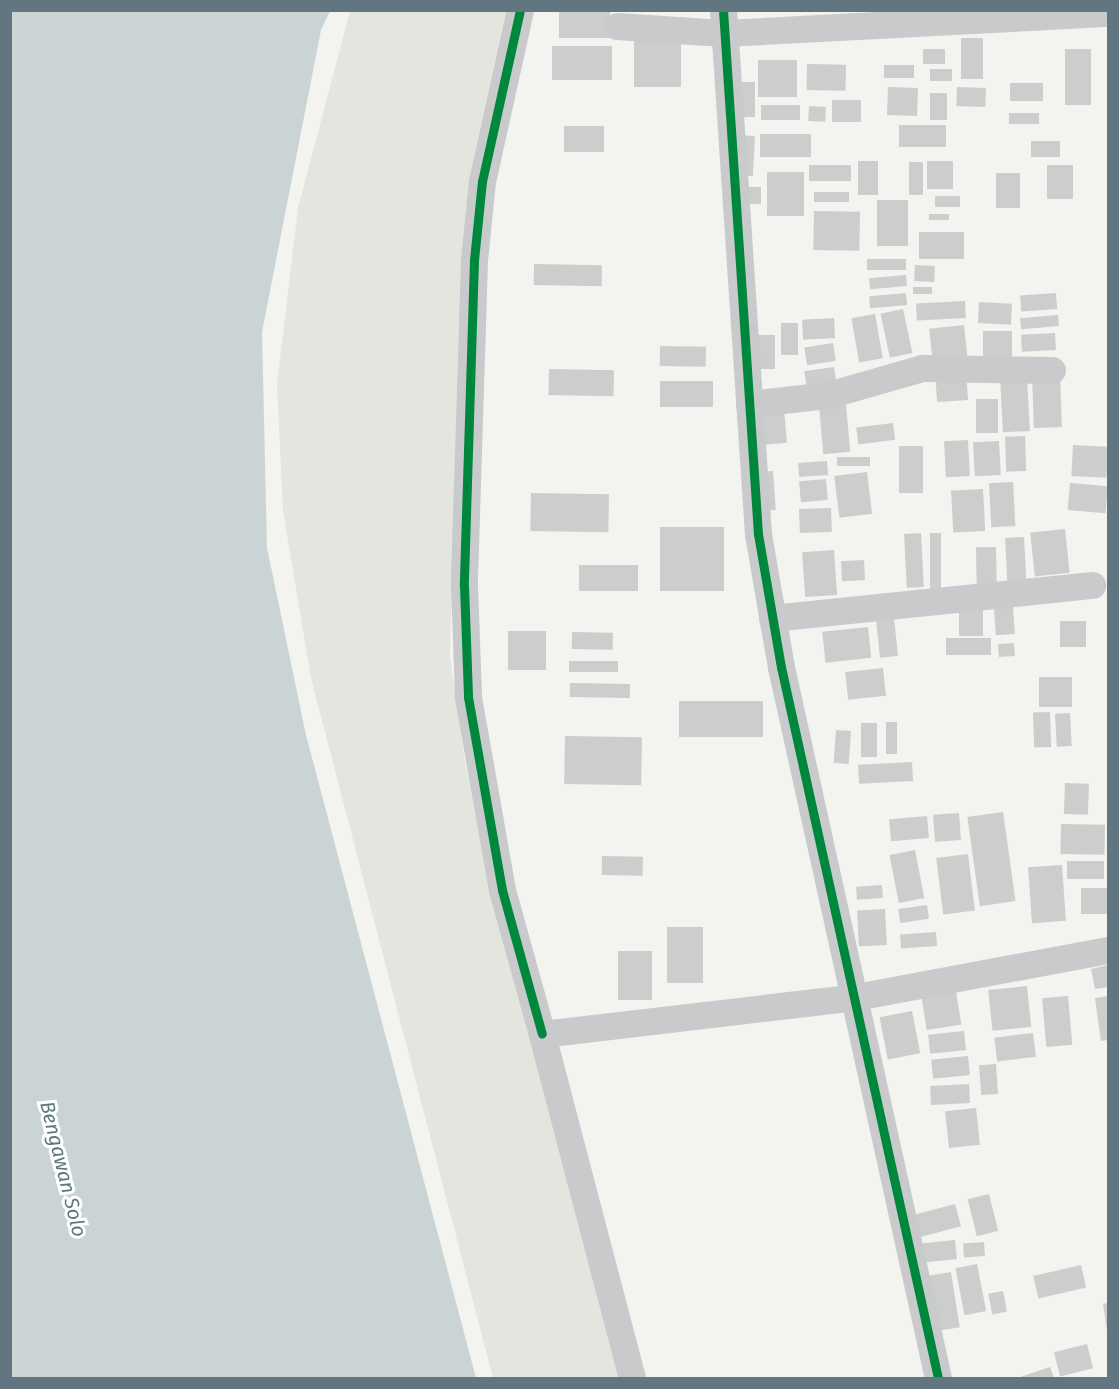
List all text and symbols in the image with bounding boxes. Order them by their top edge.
water label: Bengawan Solo [35,1099,91,1239]

